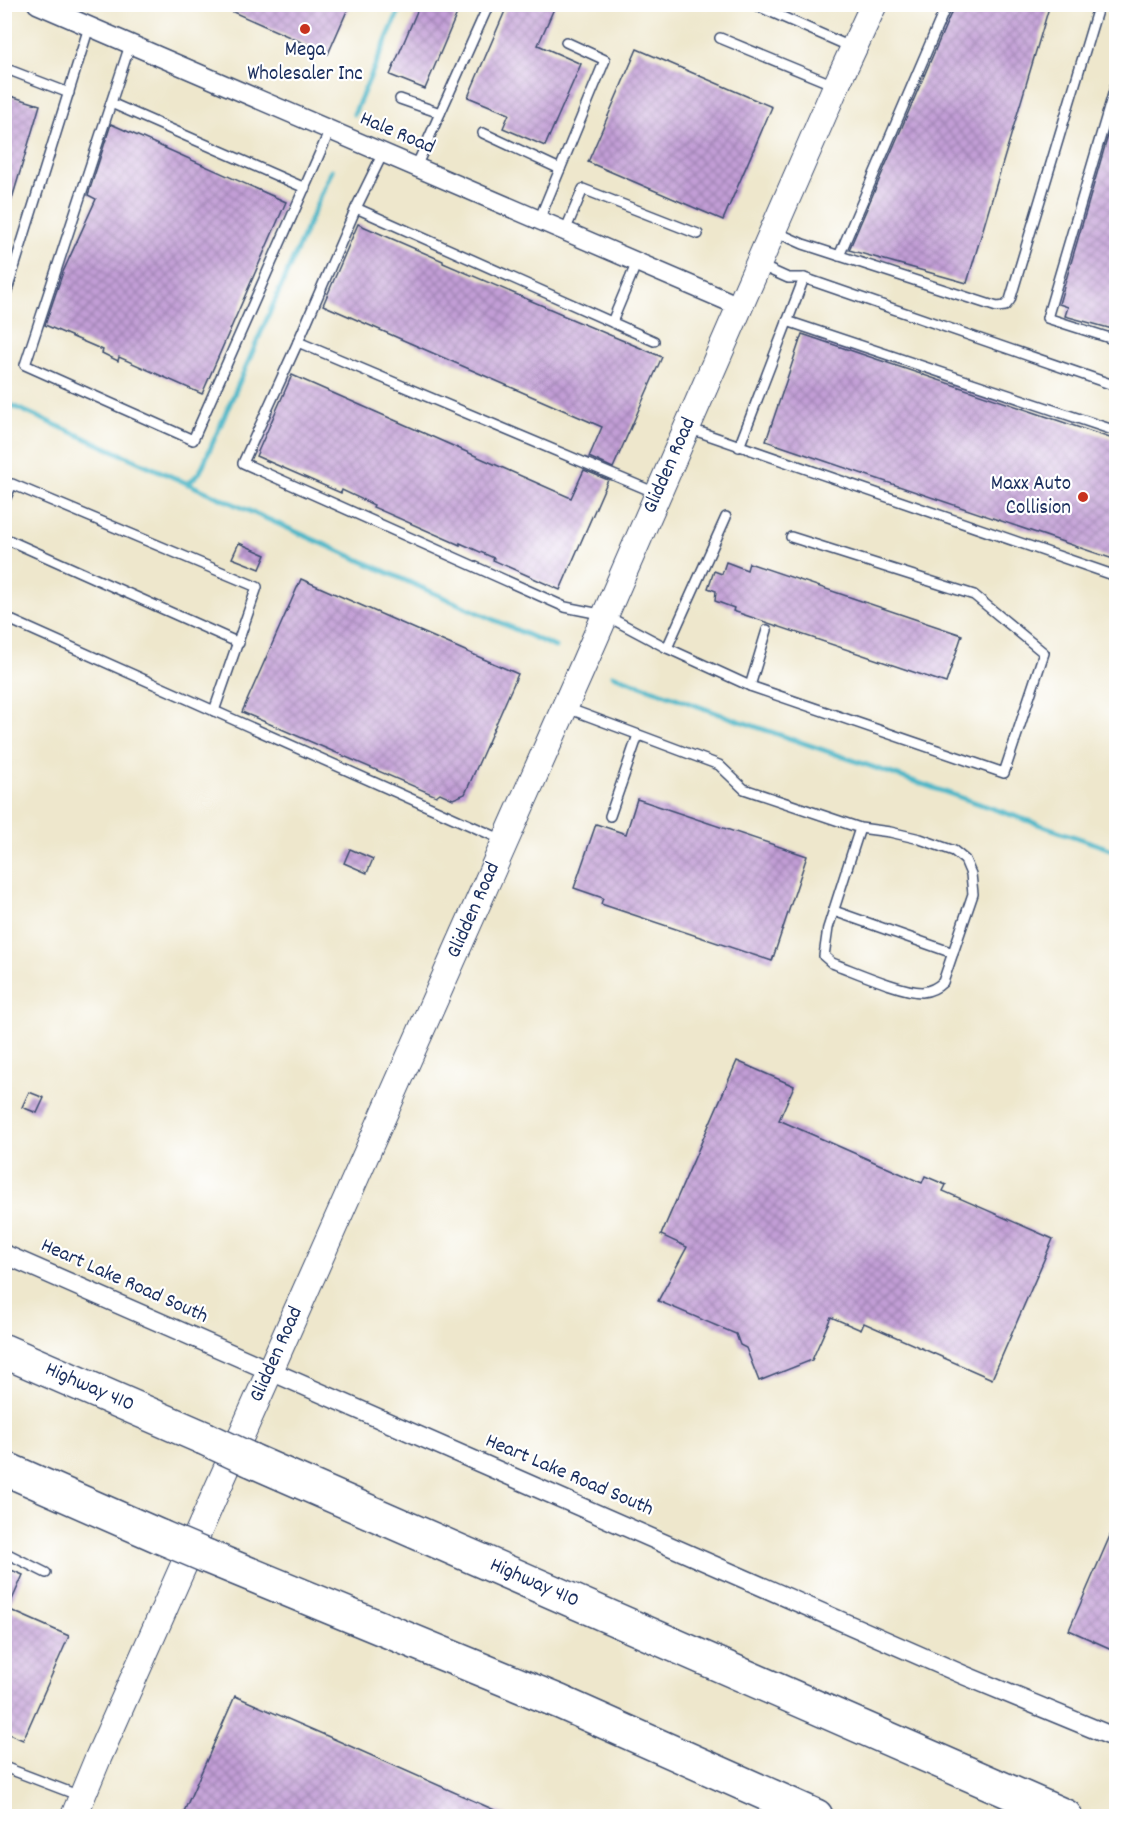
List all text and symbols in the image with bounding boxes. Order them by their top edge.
marker: Mega Wholesaler Inc [298,22,312,36]
place label: Mega Wholesaler Inc [247,36,363,90]
street label: Hale Road [355,105,439,163]
street label: Glidden Road [636,413,704,519]
place label: Maxx Auto Collision [991,470,1071,524]
marker: Maxx Auto Collision [1076,490,1090,504]
street label: Glidden Road [440,858,509,963]
street label: Heart Lake Road South [36,1232,212,1332]
street label: Glidden Road [243,1302,312,1408]
street label: Highway 410 [40,1355,139,1421]
street label: Heart Lake Road South [480,1427,658,1525]
street label: Highway 410 [485,1551,584,1617]

